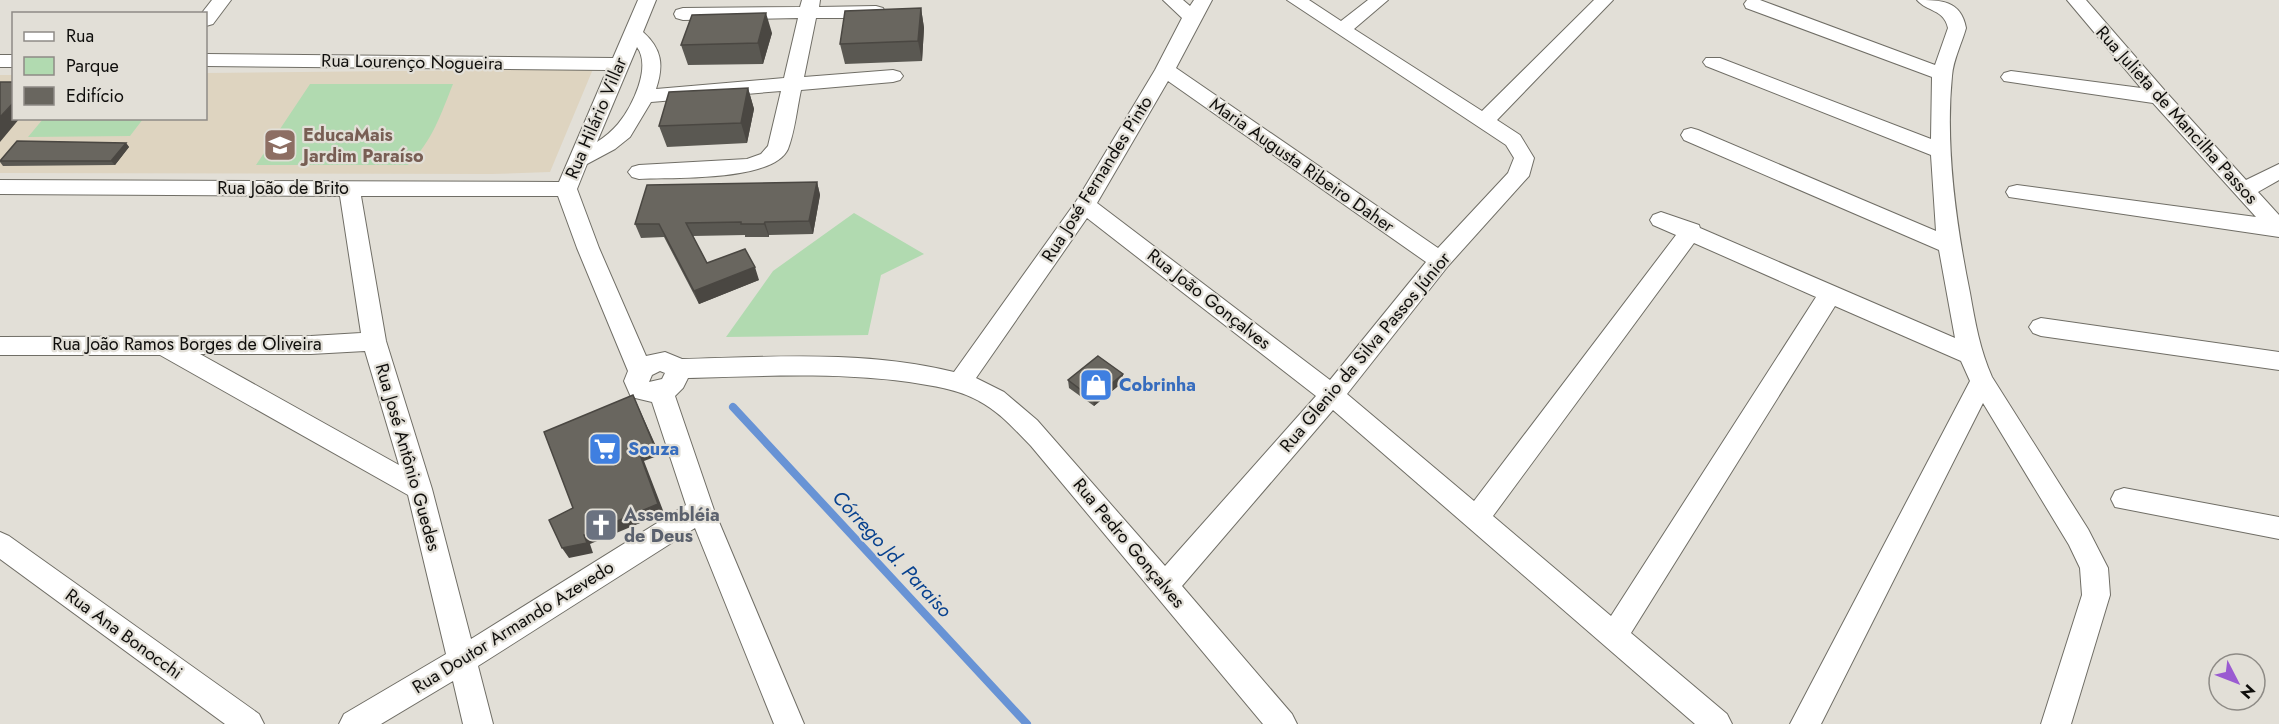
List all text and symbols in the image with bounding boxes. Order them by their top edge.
legend [12,12,207,120]
street label: Rua Julieta de Mancilha Passos [2090,20,2264,210]
text: Rua [66,23,94,49]
street label: Rua Lourenço Nogueira [321,47,503,77]
street label: Rua Hilário Villar [559,52,634,183]
text: Parque [66,53,119,79]
text: Edifício [66,83,124,109]
street label: Rua José Fernandes Pinto [1035,91,1159,267]
street label: Maria Augusta Ribeiro Daher [1204,91,1400,239]
place label: EducaMais Jardim Paraíso [300,122,424,169]
school or university icon: EducaMais Jardim Paraíso [262,127,298,163]
street label: Rua João de Brito [217,175,349,201]
street label: Rua João Gonçalves [1142,242,1276,356]
street label: Rua Glenio da Silva Passos Júnior [1273,246,1457,458]
street label: Rua João Ramos Borges de Oliveira [52,331,322,357]
street label: Rua José Antônio Guedes [369,360,447,554]
shop icon: Cobrinha [1078,367,1114,403]
place label: Cobrinha [1119,372,1196,398]
supermarket icon: Souza [587,431,623,467]
place label: Souza [628,436,679,462]
street label: Rua Pedro Gonçalves [1067,472,1191,614]
water label: Córrego Jd. Paraiso [825,484,959,624]
place label: Assembléia de Deus [623,502,720,549]
church icon: Assembléia de Deus [583,507,619,543]
street label: Rua Doutor Armando Azevedo [407,554,619,700]
street label: Rua Ana Bonocchi [60,582,188,686]
north arrow [2207,652,2267,712]
text: N [2235,679,2261,704]

